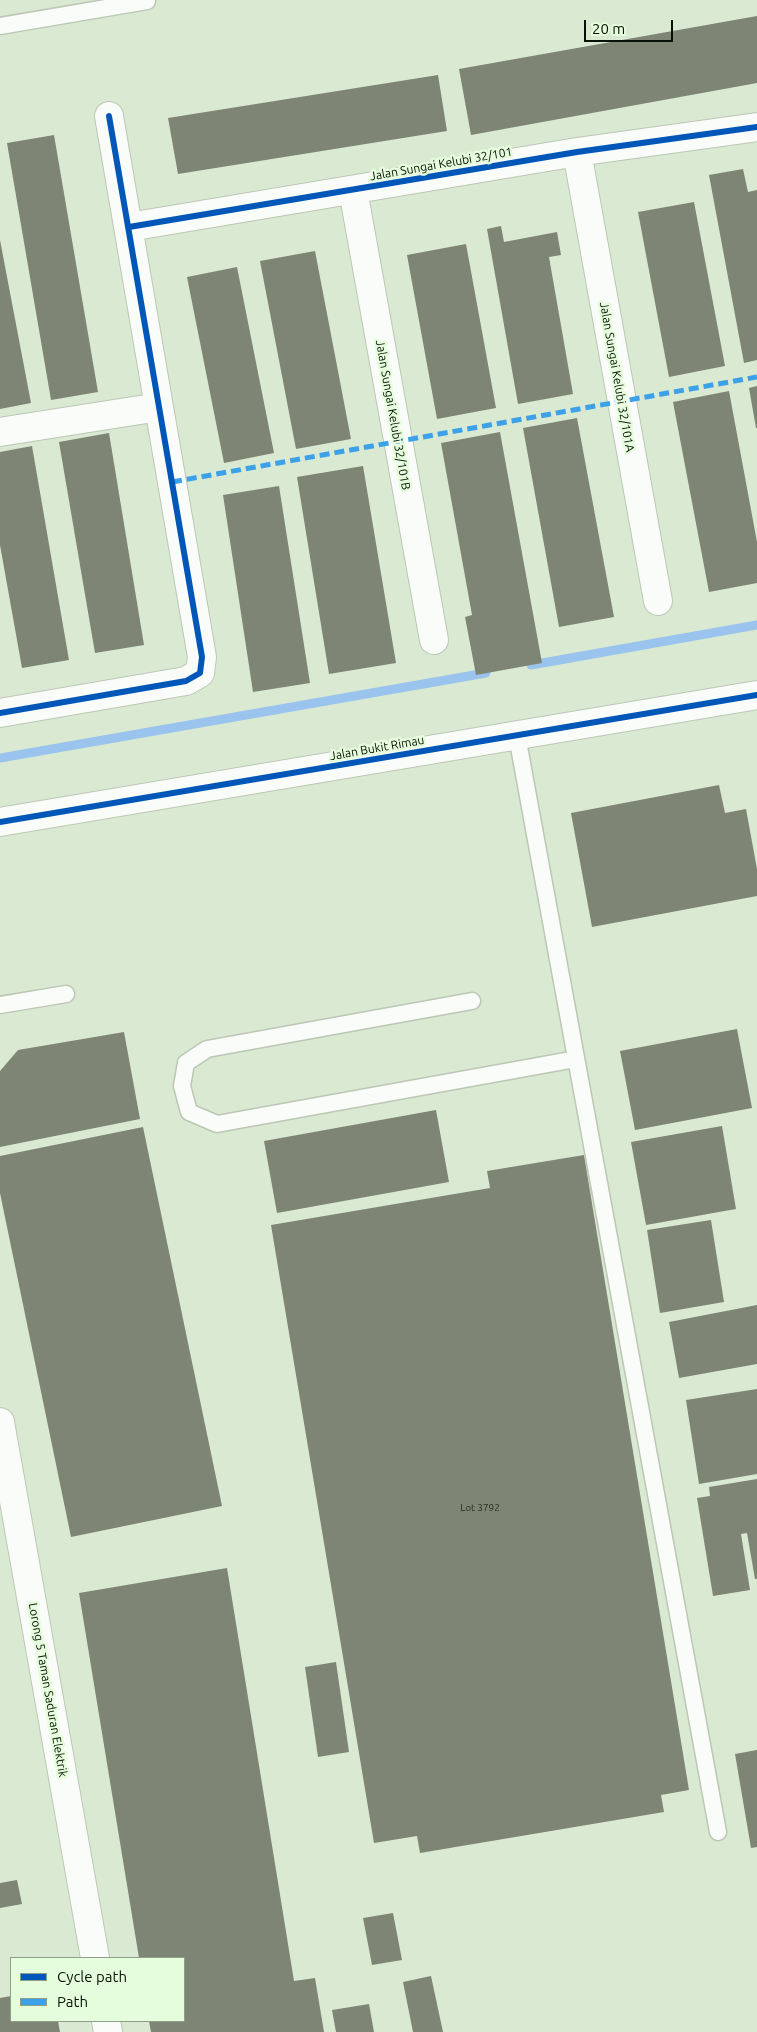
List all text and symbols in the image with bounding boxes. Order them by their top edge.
scale bar [587,10,676,42]
text: 20 m [592,20,625,37]
street label: Jalan Sungai Kelubi 32/101 [369,144,513,184]
street label: Jalan Sungai Kelubi 32/101A [597,301,637,453]
street label: Jalan Sungai Kelubi 32/101B [373,339,413,491]
street label: Jalan Bukit Rimau [329,733,425,763]
house number: Lot 3792 [460,1502,500,1514]
street label: Lorong 5 Taman Saduran Elektrik [26,1602,70,1778]
legend [10,1957,185,2022]
text: Cycle path [57,1968,127,1985]
text: Path [57,1993,88,2010]

